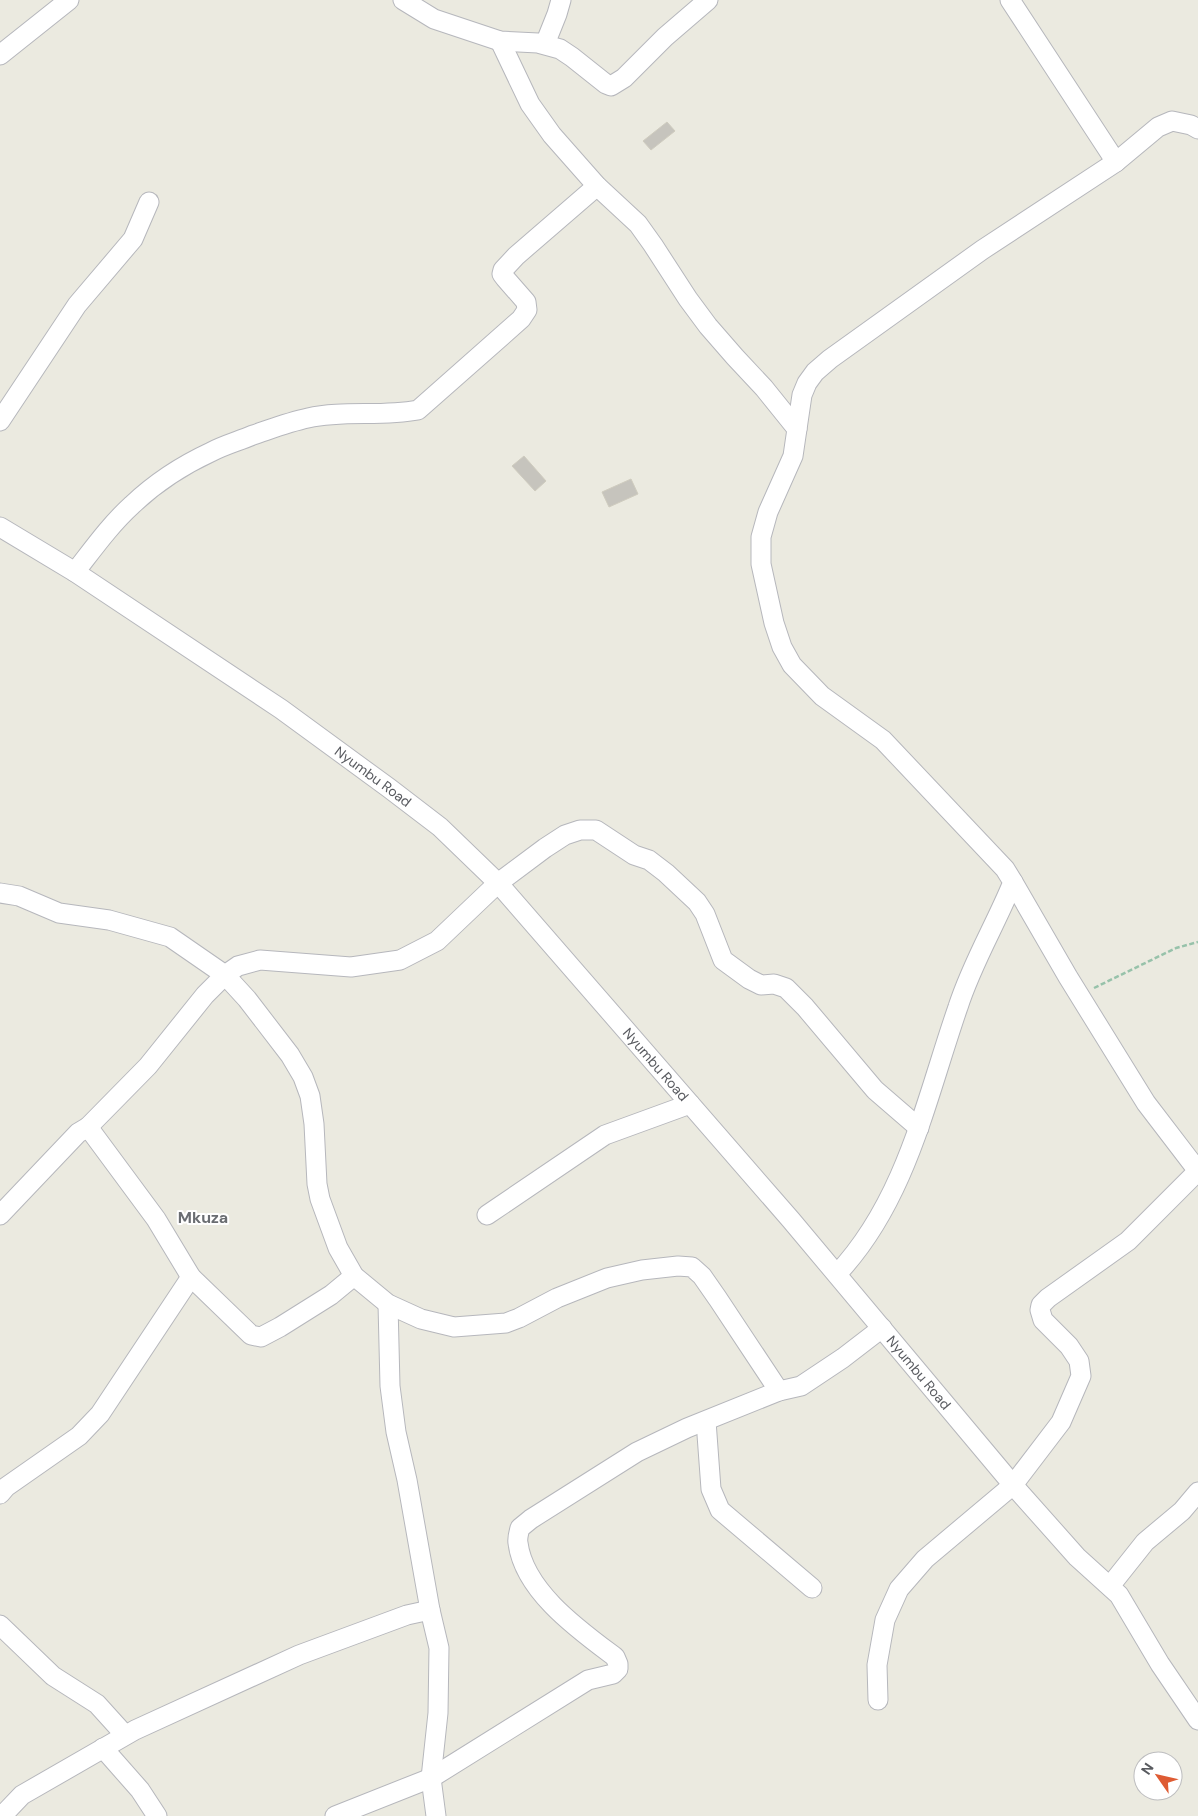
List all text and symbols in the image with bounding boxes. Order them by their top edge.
street label: Nyumbu Road [331,742,415,811]
street label: Nyumbu Road [619,1024,692,1105]
district label: Mkuza [178,1207,228,1228]
street label: Nyumbu Road [883,1332,955,1413]
north arrow [1133,1751,1183,1801]
text: N [1137,1759,1158,1778]

